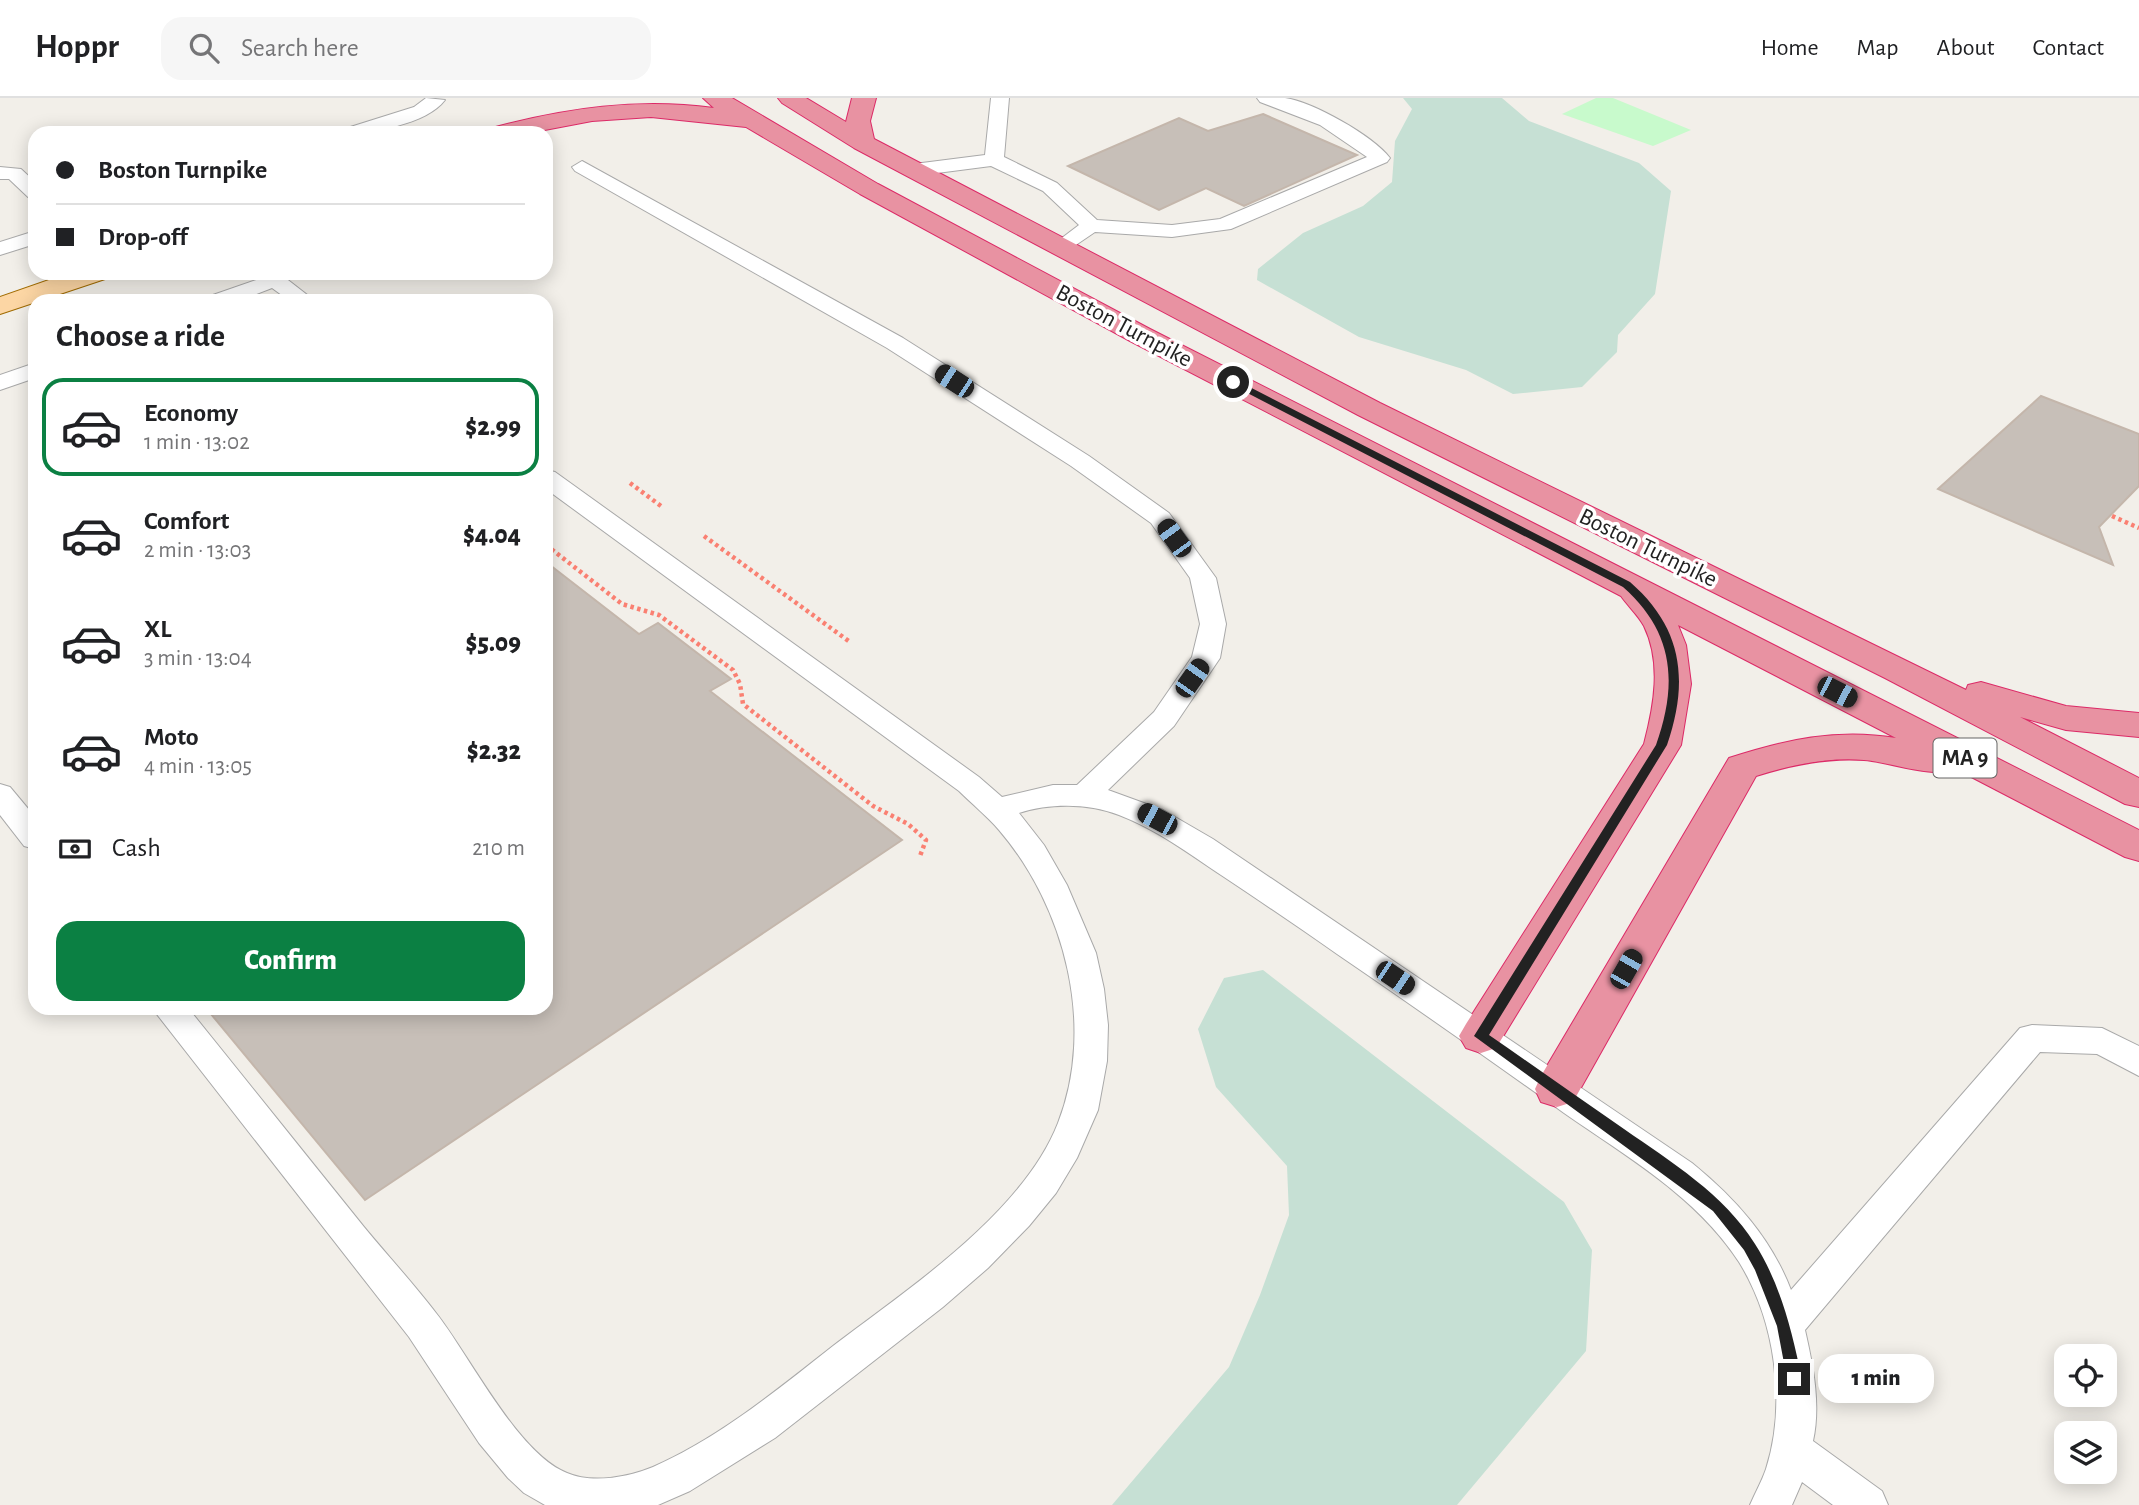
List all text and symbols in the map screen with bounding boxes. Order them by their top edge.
search box [161,17,651,80]
icon: search [185,29,223,67]
text: Hoppr [35,31,119,64]
text: Search here [241,35,359,61]
text: Home [1761,36,1819,60]
text: Map [1857,36,1899,60]
text: About [1937,36,1994,60]
text: Contact [2032,36,2104,60]
text: Boston Turnpike [98,157,267,183]
text: Drop-off [98,224,187,250]
street label: Boston Turnpike [1052,280,1196,372]
text: Choose a ride [56,320,225,352]
car [931,361,978,401]
route start [1217,366,1249,398]
icon: car [60,396,123,459]
text: Economy [144,400,238,426]
text: $2.99 [465,414,521,440]
text: 1 min · 13:02 [144,431,250,454]
icon: car [60,504,123,567]
street label: Boston Turnpike [1575,504,1721,592]
text: Comfort [144,508,229,534]
car [1154,515,1195,561]
text: $4.04 [463,522,521,548]
text: 2 min · 13:03 [144,539,251,562]
icon: car [60,612,123,675]
text: XL [144,616,171,642]
text: $5.09 [466,630,521,656]
text: 3 min · 13:04 [144,647,252,670]
car [1172,655,1213,701]
car [1814,673,1861,711]
icon: car [60,720,123,783]
text: Moto [144,724,199,750]
text: $2.32 [467,738,521,764]
road number: MA 9 [1934,738,1996,778]
text: 4 min · 13:05 [144,755,252,778]
car [1134,800,1181,838]
icon: cash [56,830,94,868]
text: Cash [112,835,161,861]
text: 210 m [472,837,525,860]
button: Confirm [56,921,525,1001]
car [1607,946,1646,992]
car [1372,958,1419,998]
map controls [2054,1344,2117,1484]
button: locate [2054,1344,2117,1407]
callout: 1 min [1818,1354,1934,1404]
route end [1778,1363,1810,1395]
text: 1 min [1852,1367,1900,1390]
button: layers [2054,1421,2117,1484]

